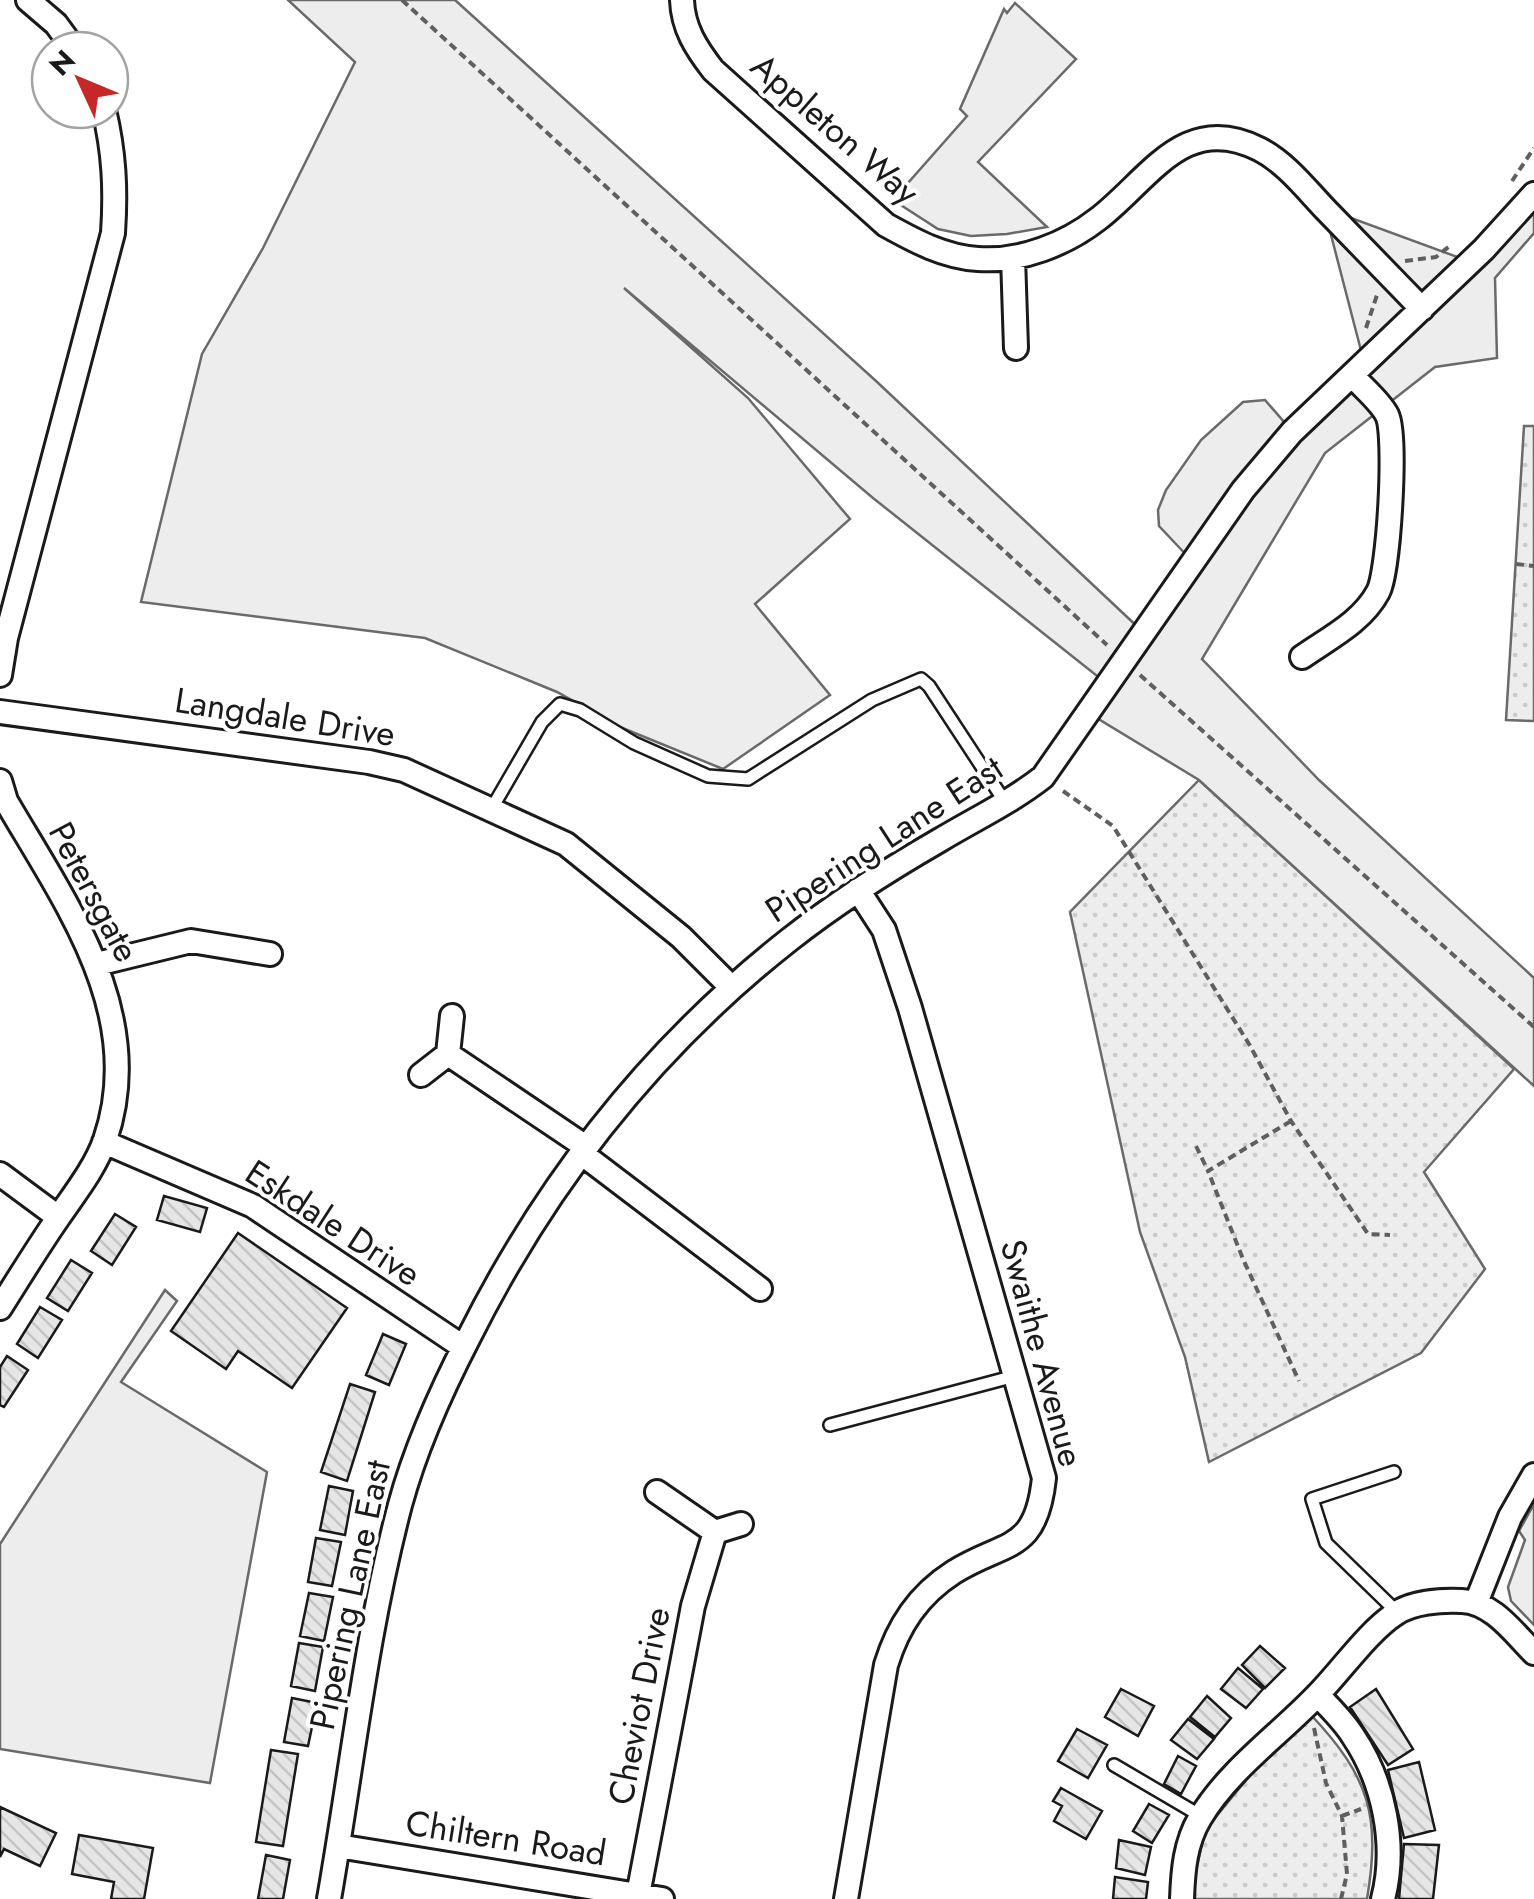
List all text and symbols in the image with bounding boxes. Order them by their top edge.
north arrow [30,30,130,130]
text: N [40,41,85,85]
street label: Appleton Way [740,42,931,217]
street label: Langdale Drive [171,675,399,759]
street label: Pipering Lane East [755,743,1013,935]
street label: Petersgate [36,813,152,971]
street label: Eskdale Drive [236,1148,430,1298]
street label: Swaithe Avenue [988,1234,1096,1472]
street label: Pipering Lane East [297,1455,403,1734]
street label: Cheviot Drive [595,1603,683,1809]
street label: Chiltern Road [402,1797,610,1879]

